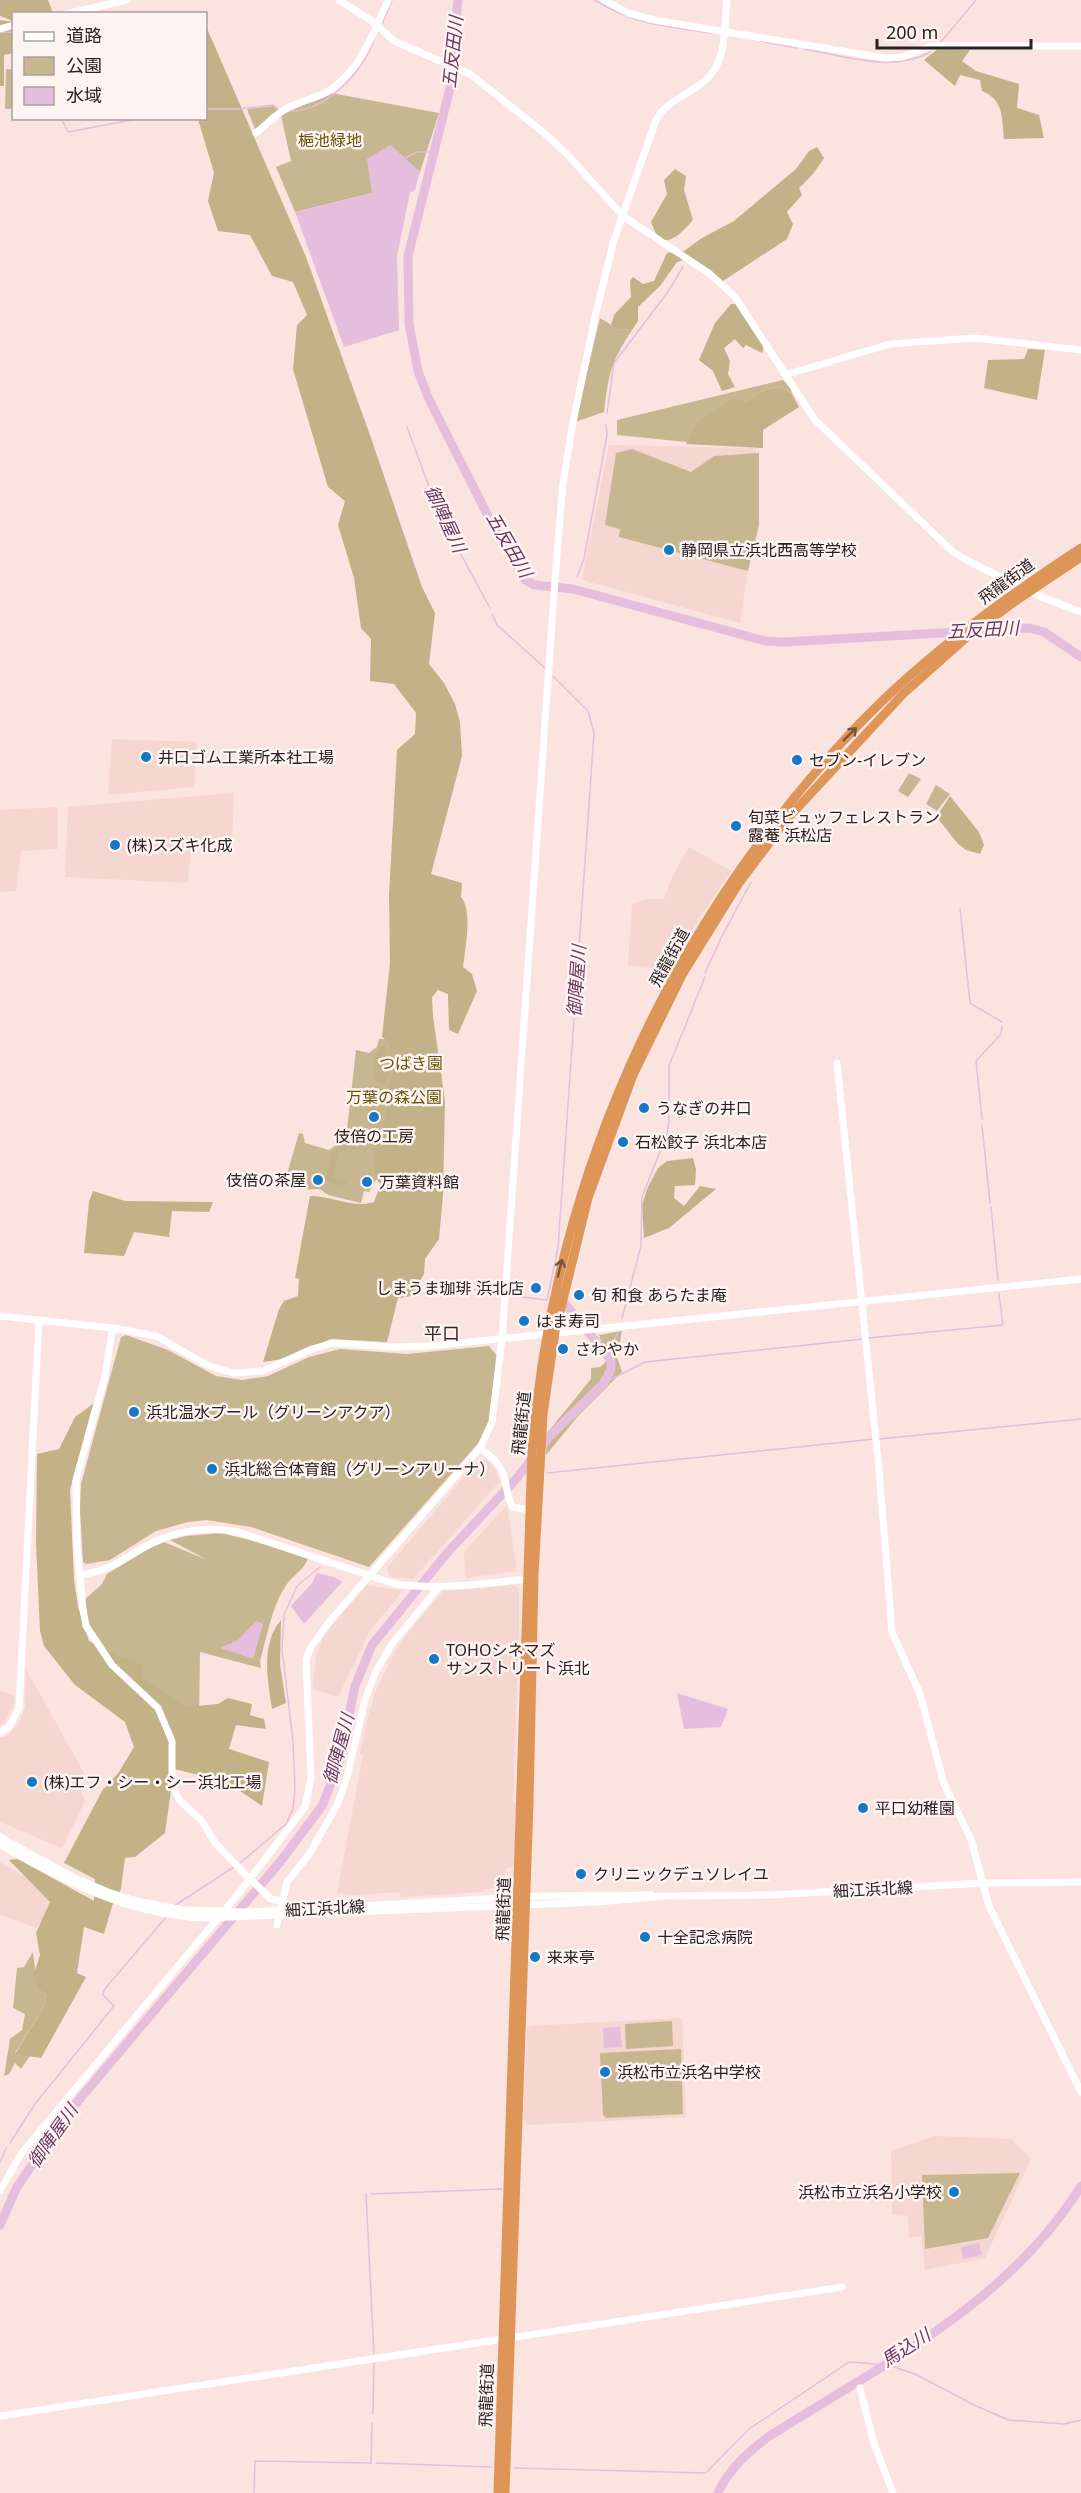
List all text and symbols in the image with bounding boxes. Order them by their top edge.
legend [12,12,207,120]
scale bar [877,12,1032,50]
water label: 五反田川 [436,13,468,89]
text: 200 m [886,20,938,44]
text: 道路 [66,23,102,47]
text: 公園 [66,53,102,77]
text: 水域 [66,83,102,107]
park label: 梔池緑地 [298,129,362,151]
water label: 御陣屋川 [420,481,473,558]
water label: 五反田川 [481,507,539,583]
place label: 静岡県立浜北西高等学校 [681,539,857,561]
marker: 静岡県立浜北西高等学校 [662,543,676,557]
street label: 飛龍街道 [974,553,1038,609]
water label: 五反田川 [946,615,1022,643]
one-way arrow [843,726,858,741]
place label: 井口ゴム工業所本社工場 [158,746,334,768]
place label: セブン-イレブン [809,749,926,771]
marker: 井口ゴム工業所本社工場 [139,750,153,764]
marker: セブン-イレブン [790,753,804,767]
place label: 旬菜ビュッフェレストラン 露菴 浜松店 [748,806,940,846]
marker: 旬菜ビュッフェレストラン 露菴 浜松店 [729,819,743,833]
place label: (株)スズキ化成 [127,834,233,856]
marker: (株)スズキ化成 [108,838,122,852]
street label: 飛龍街道 [644,924,694,990]
water label: 御陣屋川 [562,942,591,1018]
park label: つばき園 [379,1052,443,1074]
park label: 万葉の森公園 [346,1086,442,1108]
place label: うなぎの井口 [656,1097,752,1119]
marker: うなぎの井口 [637,1101,651,1115]
marker: 伎倍の工房 [367,1110,381,1124]
place label: 伎倍の工房 [334,1125,414,1147]
place label: 石松餃子 浜北本店 [635,1131,767,1153]
marker: 石松餃子 浜北本店 [616,1135,630,1149]
place label: 伎倍の茶屋 [226,1169,306,1191]
place label: 万葉資料館 [379,1171,459,1193]
marker: 伎倍の茶屋 [311,1173,325,1187]
marker: 万葉資料館 [360,1175,374,1189]
one-way arrow [555,1259,567,1278]
place label: しまうま珈琲 浜北店 [376,1277,524,1299]
marker: しまうま珈琲 浜北店 [529,1281,543,1295]
place label: 旬 和食 あらたま庵 [591,1284,727,1306]
marker: 旬 和食 あらたま庵 [572,1288,586,1302]
place label: はま寿司 [536,1310,600,1332]
marker: はま寿司 [517,1314,531,1328]
district label: 平口 [424,1321,460,1345]
place label: さわやか [575,1338,639,1360]
marker: さわやか [556,1342,570,1356]
street label: 飛龍街道 [507,1390,535,1456]
place label: 浜北温水プール（グリーンアクア） [146,1401,400,1423]
marker: 浜北温水プール（グリーンアクア） [127,1405,141,1419]
place label: 浜北総合体育館（グリーンアリーナ） [224,1458,495,1480]
marker: 浜北総合体育館（グリーンアリーナ） [205,1462,219,1476]
place label: TOHOシネマズ サンストリート浜北 [446,1639,590,1679]
marker: TOHOシネマズ サンストリート浜北 [427,1652,441,1666]
water label: 御陣屋川 [317,1709,359,1787]
place label: (株)エフ・シー・シー浜北工場 [44,1771,262,1793]
marker: (株)エフ・シー・シー浜北工場 [25,1775,39,1789]
place label: 平口幼稚園 [875,1797,955,1819]
marker: 平口幼稚園 [856,1801,870,1815]
place label: クリニックデュソレイユ [593,1863,769,1885]
marker: クリニックデュソレイユ [574,1867,588,1881]
street label: 細江浜北線 [832,1876,914,1902]
street label: 飛龍街道 [491,1877,515,1941]
street label: 細江浜北線 [284,1895,366,1921]
place label: 十全記念病院 [657,1926,753,1948]
marker: 十全記念病院 [638,1930,652,1944]
place label: 来来亭 [547,1946,595,1968]
marker: 来来亭 [528,1950,542,1964]
place label: 浜松市立浜名中学校 [617,2061,761,2083]
marker: 浜松市立浜名中学校 [598,2065,612,2079]
water label: 御陣屋川 [22,2097,84,2172]
place label: 浜松市立浜名小学校 [798,2181,942,2203]
marker: 浜松市立浜名小学校 [947,2185,961,2199]
water label: 馬込川 [876,2321,936,2372]
street label: 飛龍街道 [474,2363,498,2427]

